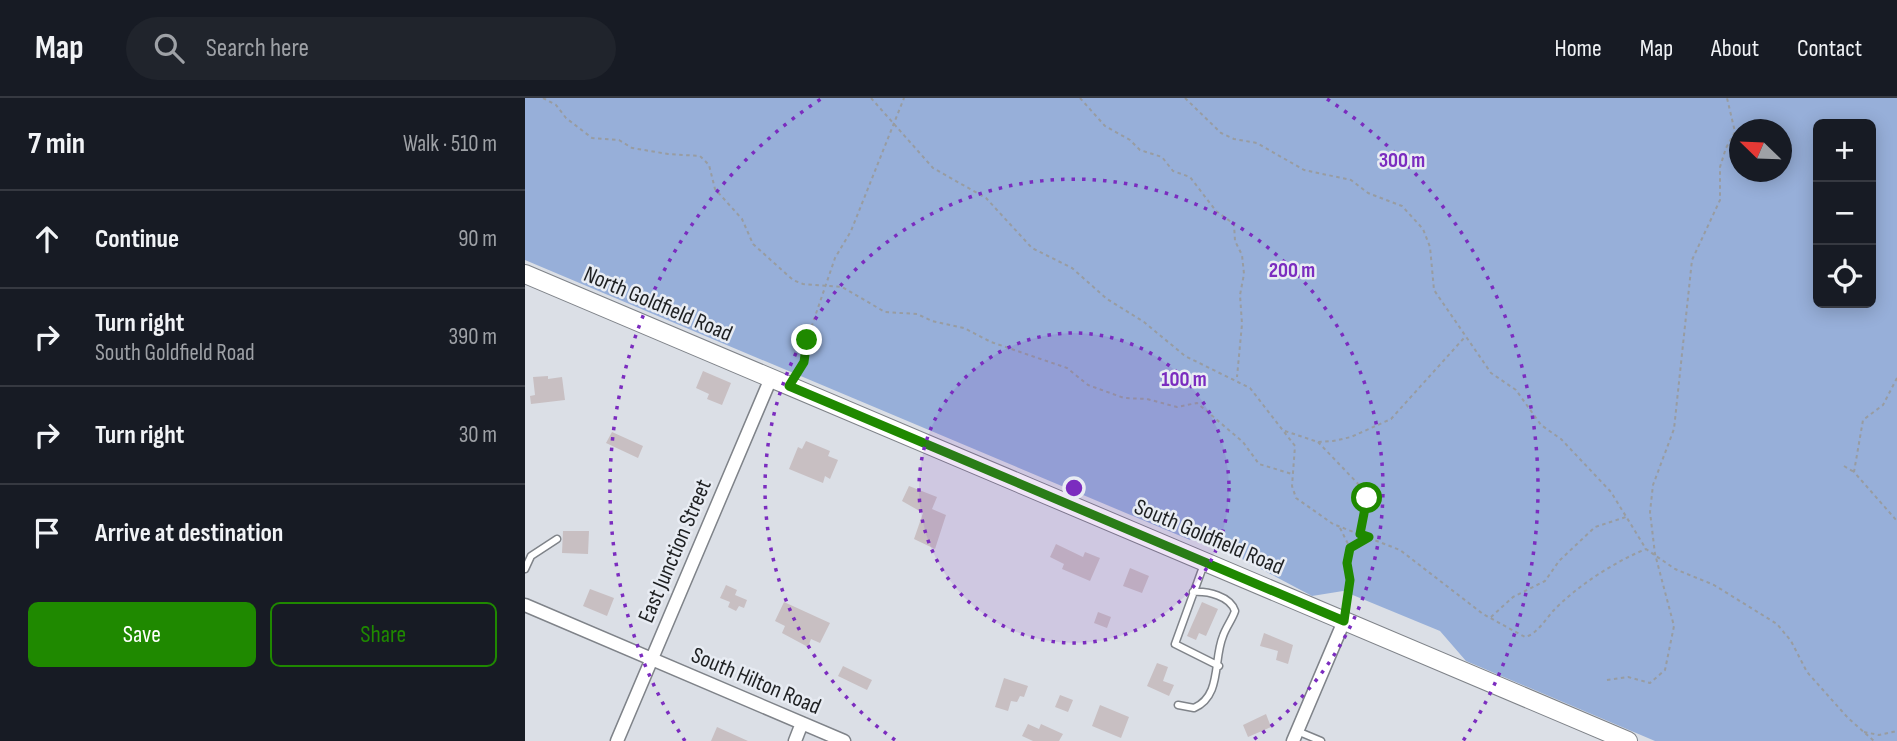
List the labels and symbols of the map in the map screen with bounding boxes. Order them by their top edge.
north arrow [1729,119,1792,182]
text: 300 m [1379,148,1425,173]
text: 200 m [1269,258,1315,283]
street label: North Goldfield Road [579,260,737,348]
route end [791,324,822,355]
text: 100 m [1161,367,1207,392]
street label: East Junction Street [632,475,718,627]
centre of rings [1062,476,1086,500]
route start [1351,482,1382,513]
street label: South Goldfield Road [1130,493,1288,581]
street label: South Hilton Road [687,641,825,721]

